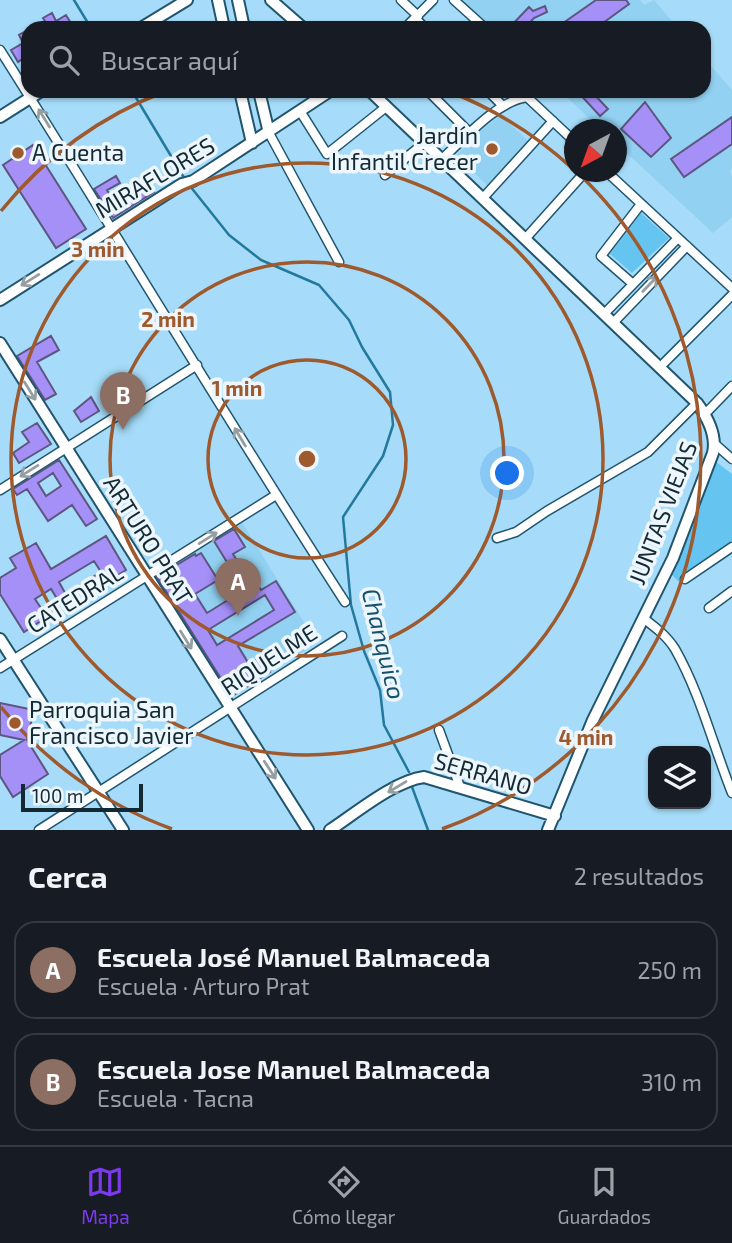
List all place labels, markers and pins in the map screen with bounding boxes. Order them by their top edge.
place label: Jardín Infantil Crecer [331,121,478,175]
place label: A Cuenta [32,138,124,166]
marker: Jardín Infantil Crecer [484,141,500,157]
marker: A Cuenta [10,145,26,161]
pin: B [100,372,146,430]
centre of rings [295,447,319,471]
pin: A [215,558,261,616]
place label: Parroquia San Francisco Javier [29,695,194,749]
marker: Parroquia San Francisco Javier [7,715,23,731]

